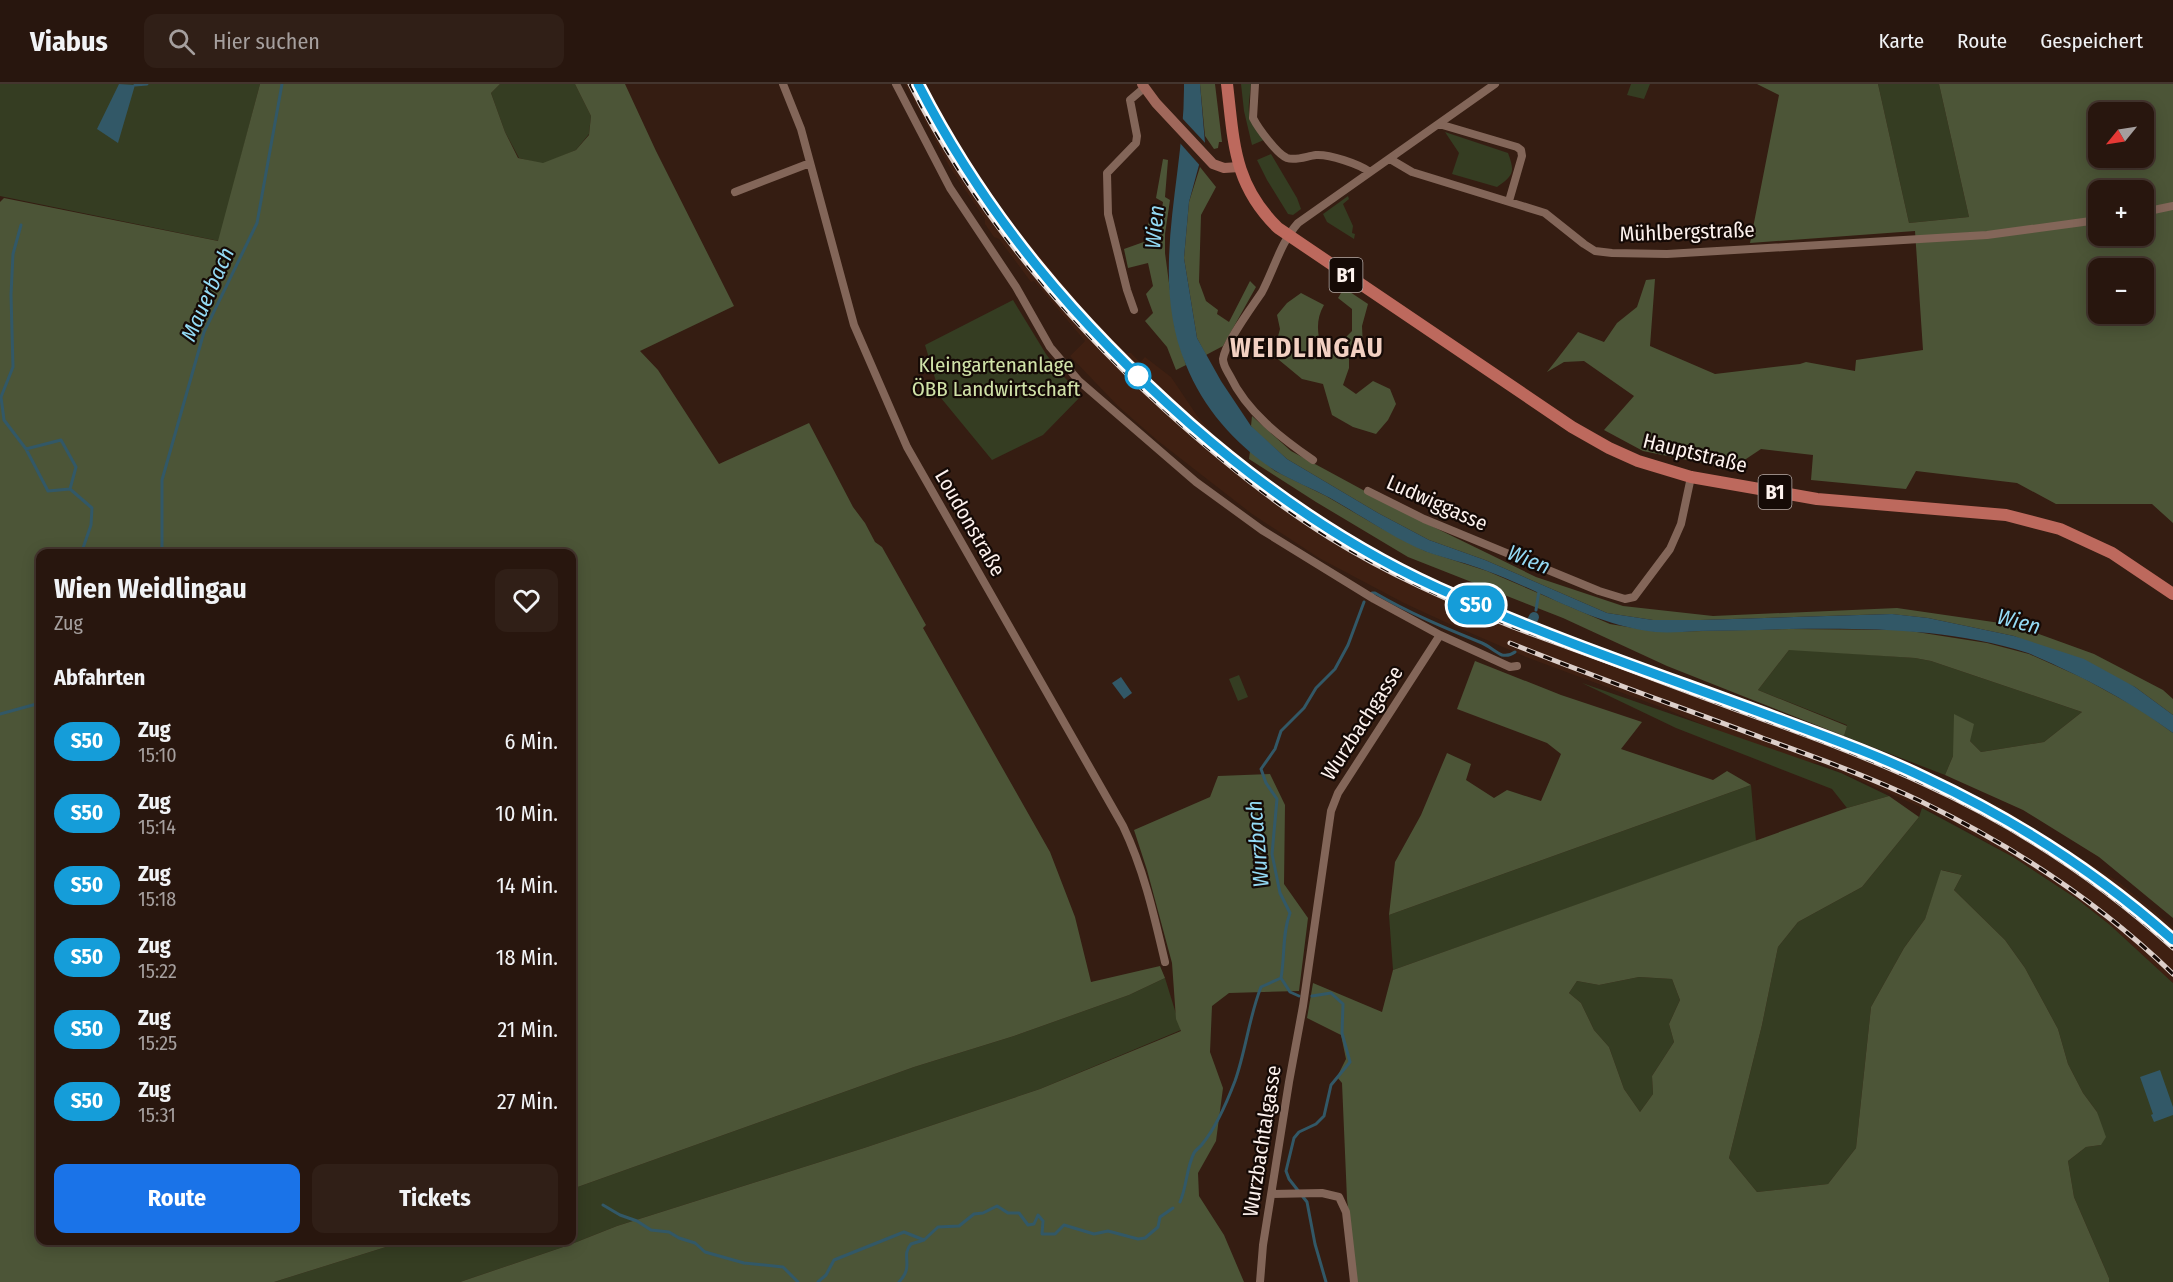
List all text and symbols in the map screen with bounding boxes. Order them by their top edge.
search box [144,14,564,68]
text: Viabus [30,25,108,58]
icon: search [165,25,198,58]
text: Hier suchen [213,28,320,55]
text: Karte [1879,28,1924,54]
text: Route [1957,28,2007,54]
text: Gespeichert [2040,28,2143,54]
north arrow [2088,102,2154,168]
map controls [2088,102,2154,324]
button: + [2088,180,2154,246]
water label: Wien [1139,204,1170,250]
street label: Mühlbergstraße [1619,217,1755,247]
water label: Mauerbach [175,243,240,346]
road number: B1 [1330,258,1362,292]
button: − [2088,258,2154,324]
district label: WEIDLINGAU [1230,332,1384,364]
park label: Kleingartenanlage ÖBB Landwirtschaft [912,352,1080,402]
unlabelled marker [1125,363,1151,389]
street label: Hauptstraße [1640,428,1750,478]
street label: Loudonstraße [929,465,1011,581]
street label: Ludwiggasse [1382,469,1492,537]
road number: B1 [1758,475,1792,509]
water label: Wien [1503,539,1554,580]
button: heart [495,569,558,632]
text: Wien Weidlingau [54,572,247,605]
line badge: S50 [1442,586,1510,624]
text: S50 [1460,592,1492,618]
water label: Wien [1994,603,2044,640]
text: Zug [54,611,83,635]
street label: Wurzbachgasse [1315,661,1409,785]
text: Abfahrten [54,664,145,691]
text: Zug [138,716,171,743]
text: S50 [71,728,103,754]
text: 6 Min. [504,728,558,755]
text: 15:10 [138,743,177,767]
text: Zug [138,788,171,815]
water label: Wurzbach [1240,799,1275,889]
text: S50 [71,800,103,826]
text: 10 Min. [495,800,558,827]
text: 15:14 [138,815,176,839]
text: Zug [138,860,171,887]
text: S50 [71,872,103,898]
text: 14 Min. [496,872,558,899]
text: 15:18 [138,887,176,911]
text: Zug [138,932,171,959]
text: S50 [71,944,103,970]
text: 18 Min. [496,944,558,971]
text: 15:22 [138,959,177,983]
text: Zug [138,1004,171,1031]
text: S50 [71,1016,103,1042]
text: 21 Min. [498,1016,558,1043]
text: 15:25 [138,1031,177,1055]
street label: Wurzbachtalgasse [1237,1063,1287,1219]
text: Zug [138,1076,171,1103]
text: S50 [71,1088,103,1114]
text: 27 Min. [497,1088,558,1115]
text: 15:31 [138,1103,176,1127]
button: Route [54,1164,300,1233]
button: Tickets [312,1164,558,1233]

